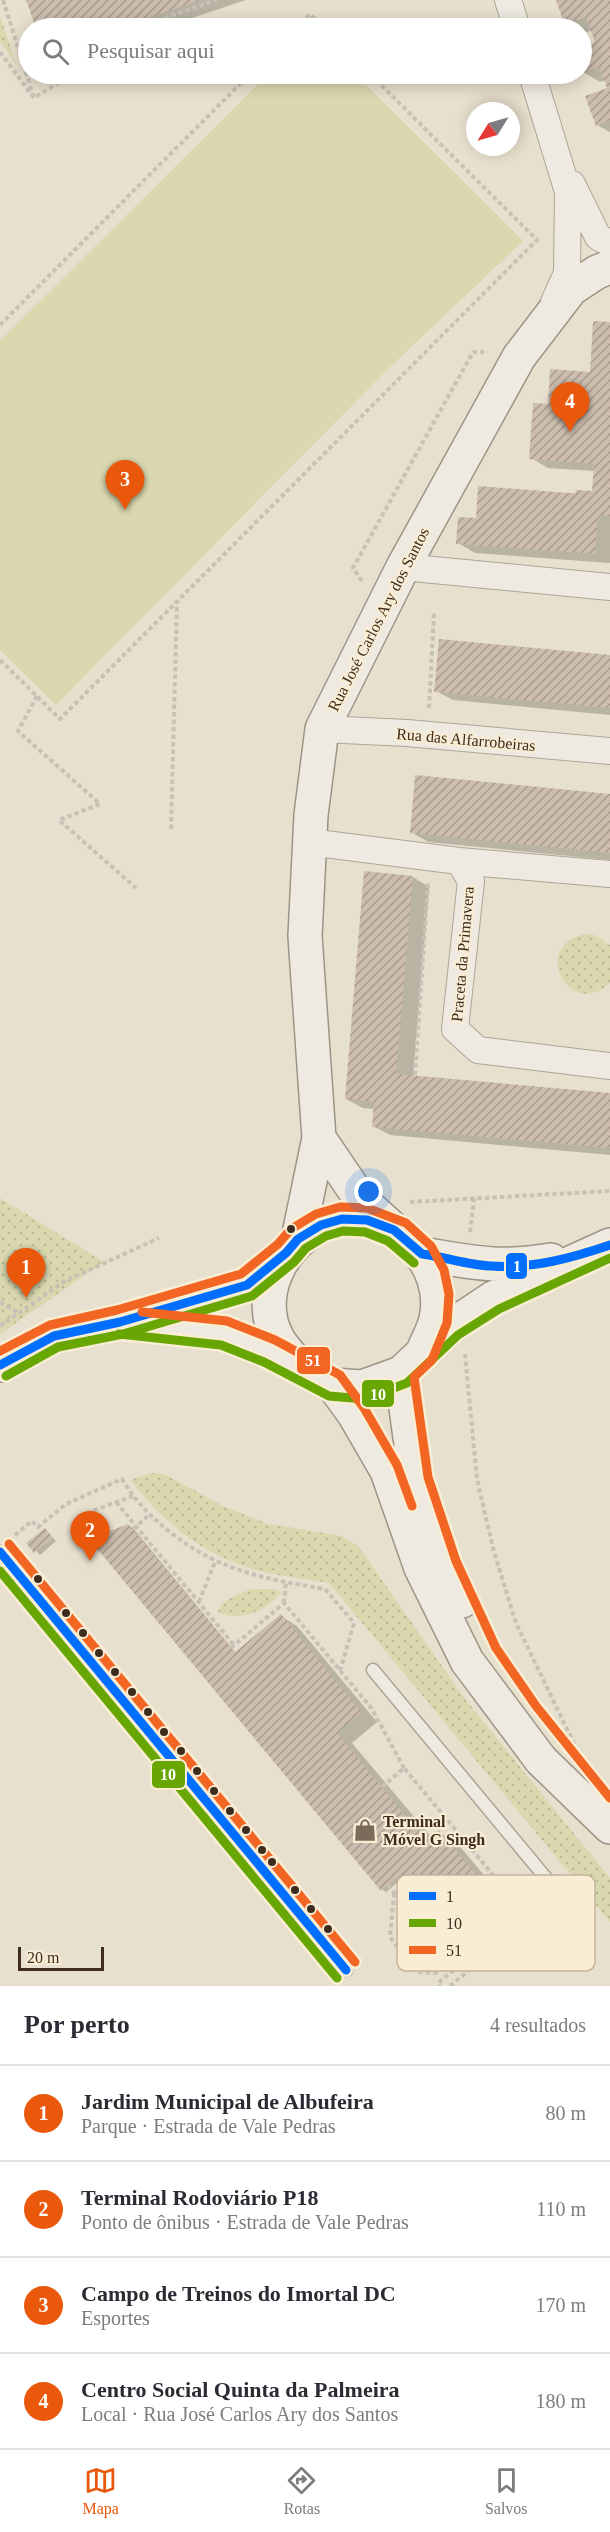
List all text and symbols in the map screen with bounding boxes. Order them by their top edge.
search box [18,18,592,84]
icon: search [39,35,72,68]
text: Pesquisar aqui [87,38,215,63]
north arrow [466,102,520,156]
pin: 4 [550,382,590,432]
pin: 3 [106,460,144,510]
street label: Rua José Carlos Ary dos Santos [325,524,433,714]
street label: Rua das Alfarrobeiras [396,725,536,754]
street label: Praceta da Primavera [448,886,477,1022]
your location [354,1177,383,1206]
unlabelled marker [285,1223,297,1235]
pin: 1 [6,1248,46,1298]
line badge: 1 [505,1252,528,1280]
text: 1 [513,1258,521,1275]
line badge: 51 [296,1346,331,1375]
text: 51 [305,1352,321,1369]
line badge: 10 [361,1379,395,1408]
text: 10 [370,1386,386,1403]
pin: 2 [70,1512,110,1561]
unlabelled marker [32,1573,44,1585]
unlabelled marker [60,1607,72,1619]
unlabelled marker [77,1627,89,1639]
unlabelled marker [93,1647,105,1659]
unlabelled marker [109,1666,121,1678]
unlabelled marker [126,1686,138,1698]
unlabelled marker [142,1706,154,1718]
unlabelled marker [158,1726,170,1738]
unlabelled marker [175,1745,187,1757]
line badge: 10 [151,1760,186,1789]
unlabelled marker [191,1765,203,1777]
text: 10 [160,1766,176,1783]
unlabelled marker [208,1785,220,1797]
unlabelled marker [224,1805,236,1817]
place label: Terminal Móvel G Singh [383,1813,485,1849]
shop icon: Terminal Móvel G Singh [352,1817,378,1843]
unlabelled marker [240,1824,252,1836]
unlabelled marker [256,1844,268,1856]
unlabelled marker [266,1856,278,1868]
legend [397,1875,595,1971]
unlabelled marker [289,1884,301,1896]
text: 1 [446,1888,454,1905]
unlabelled marker [305,1903,317,1915]
text: 10 [446,1915,462,1932]
unlabelled marker [322,1923,334,1935]
text: 51 [446,1942,462,1959]
scale bar [18,1944,104,1972]
text: 20 m [27,1949,59,1966]
text: Por perto [24,2010,130,2039]
text: 4 resultados [490,2014,586,2036]
text: Jardim Municipal de Albufeira [81,2089,374,2114]
text: 1 [39,2102,49,2124]
text: 80 m [545,2102,586,2124]
text: Parque · Estrada de Vale Pedras [81,2115,336,2137]
text: Terminal Rodoviário P18 [81,2185,319,2210]
text: 2 [39,2198,49,2220]
text: 110 m [536,2198,586,2220]
text: Ponto de ônibus · Estrada de Vale Pedras [81,2211,409,2233]
text: Campo de Treinos do Imortal DC [81,2281,396,2306]
text: 3 [39,2294,49,2316]
text: 170 m [535,2294,586,2316]
text: Esportes [81,2307,150,2329]
text: Centro Social Quinta da Palmeira [81,2377,400,2402]
text: 4 [39,2390,49,2412]
text: 180 m [535,2390,586,2412]
text: Local · Rua José Carlos Ary dos Santos [81,2403,398,2425]
tab: Mapa [82,2464,119,2518]
tab: Rotas [284,2464,320,2518]
tab: Salvos [485,2464,528,2518]

